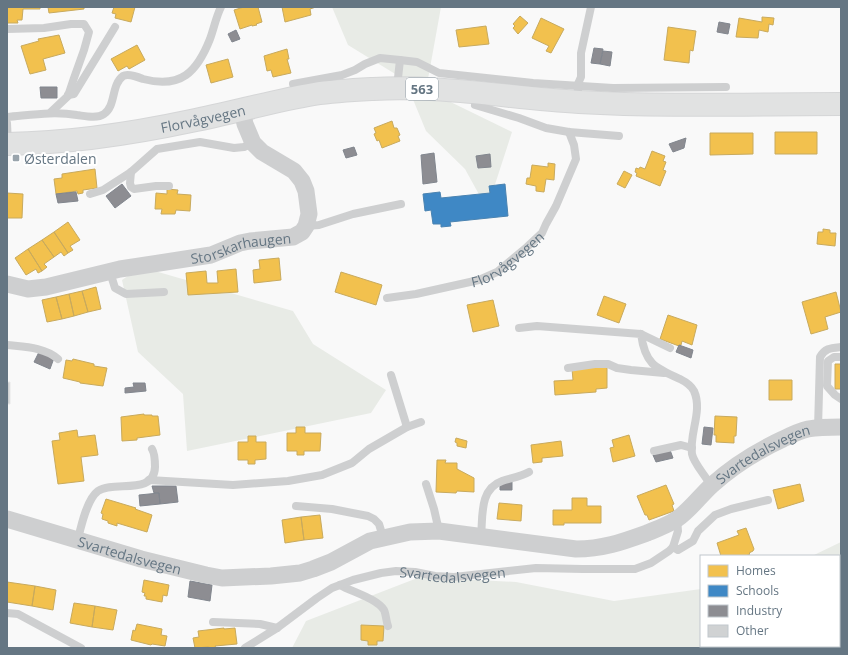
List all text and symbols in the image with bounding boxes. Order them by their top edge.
road number: 563 [406,78,438,100]
street label: Florvågvegen [159,100,247,136]
place label: Østerdalen [24,149,96,168]
marker: Østerdalen [11,153,21,163]
street label: Florvågvegen [469,227,548,291]
street label: Storskarhaugen [189,228,292,268]
street label: Svartedalsvegen [711,419,812,488]
street label: Svartedalsvegen [76,531,184,578]
legend [700,555,840,647]
street label: Svartedalsvegen [399,562,506,587]
text: Homes [736,562,776,579]
text: Schools [736,582,779,599]
text: Industry [736,602,783,619]
text: Other [736,622,769,639]

